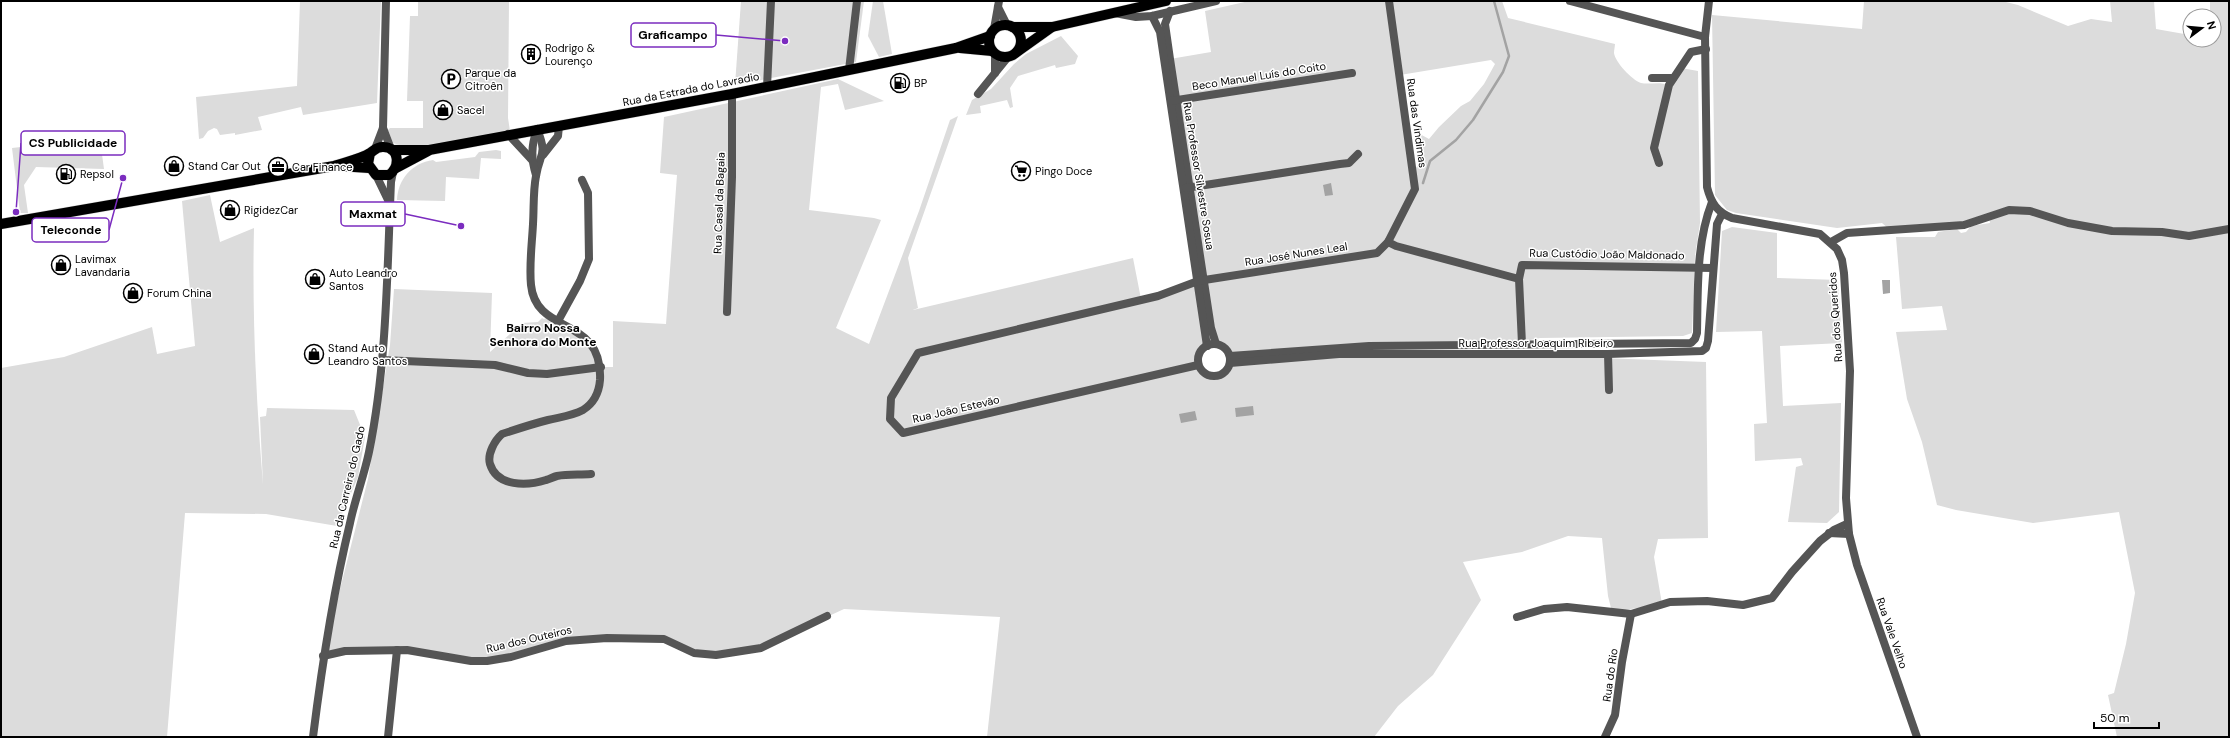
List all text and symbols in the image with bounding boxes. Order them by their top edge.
north arrow [2182,8,2222,48]
text: N [2204,19,2219,31]
callout: Graficampo [631,23,716,47]
text: Graficampo [638,27,708,43]
place label: Rodrigo & Lourenço [545,41,595,68]
building icon: Rodrigo & Lourenço [520,43,542,65]
street label: Beco Manuel Luís do Coito [1191,59,1327,93]
place label: Parque da Citroên [465,66,516,93]
parking icon: Parque da Citroên [440,68,462,90]
street label: Rua da Estrada do Lavradio [621,69,761,109]
fuel station icon: BP [889,72,911,94]
place label: BP [914,76,927,90]
street label: Rua das Vindimas [1404,77,1430,169]
shop icon: Sacel [432,99,454,121]
street label: Rua Professor Silvestre Sosua [1180,101,1218,251]
place label: Sacel [457,103,484,117]
callout: CS Publicidade [21,131,125,155]
text: CS Publicidade [29,135,117,151]
street label: Rua Casal da Bagaia [710,152,728,254]
shop icon: Stand Car Out [163,155,185,177]
office icon: Car Finance [267,156,289,178]
place label: Stand Car Out [188,159,261,173]
place label: Car Finance [292,160,353,174]
supermarket icon: Pingo Doce [1010,160,1032,182]
fuel station icon: Repsol [55,163,77,185]
place label: Pingo Doce [1035,164,1092,178]
place label: Repsol [80,167,114,181]
shop icon: RigidezCar [219,199,241,221]
callout: Maxmat [341,202,405,226]
place label: RigidezCar [244,203,298,217]
text: Maxmat [349,206,397,222]
callout: Teleconde [32,218,109,242]
text: Teleconde [41,222,101,238]
street label: Rua José Nunes Leal [1244,239,1348,269]
street label: Rua Custódio João Maldonado [1529,246,1685,262]
place label: Lavimax Lavandaria [75,252,130,279]
shop icon: Lavimax Lavandaria [50,254,72,276]
place label: Auto Leandro Santos [329,266,398,293]
shop icon: Auto Leandro Santos [304,268,326,290]
street label: Rua dos Queridos [1825,271,1845,363]
shop icon: Forum China [122,282,144,304]
place label: Forum China [147,286,211,300]
district label: Bairro Nossa Senhora do Monte [490,320,597,350]
street label: Rua Professor Joaquim Ribeiro [1459,336,1613,350]
place label: Stand Auto Leandro Santos [328,341,407,368]
shop icon: Stand Auto Leandro Santos [303,343,325,365]
street label: Rua João Estevão [911,392,1001,426]
street label: Rua da Carreira do Gado [326,424,368,550]
street label: Rua Vale Velho [1873,596,1911,670]
street label: Rua dos Outeiros [485,622,573,656]
street label: Rua do Rio [1599,647,1621,703]
scale bar [2094,704,2159,730]
text: 50 m [2100,710,2129,726]

